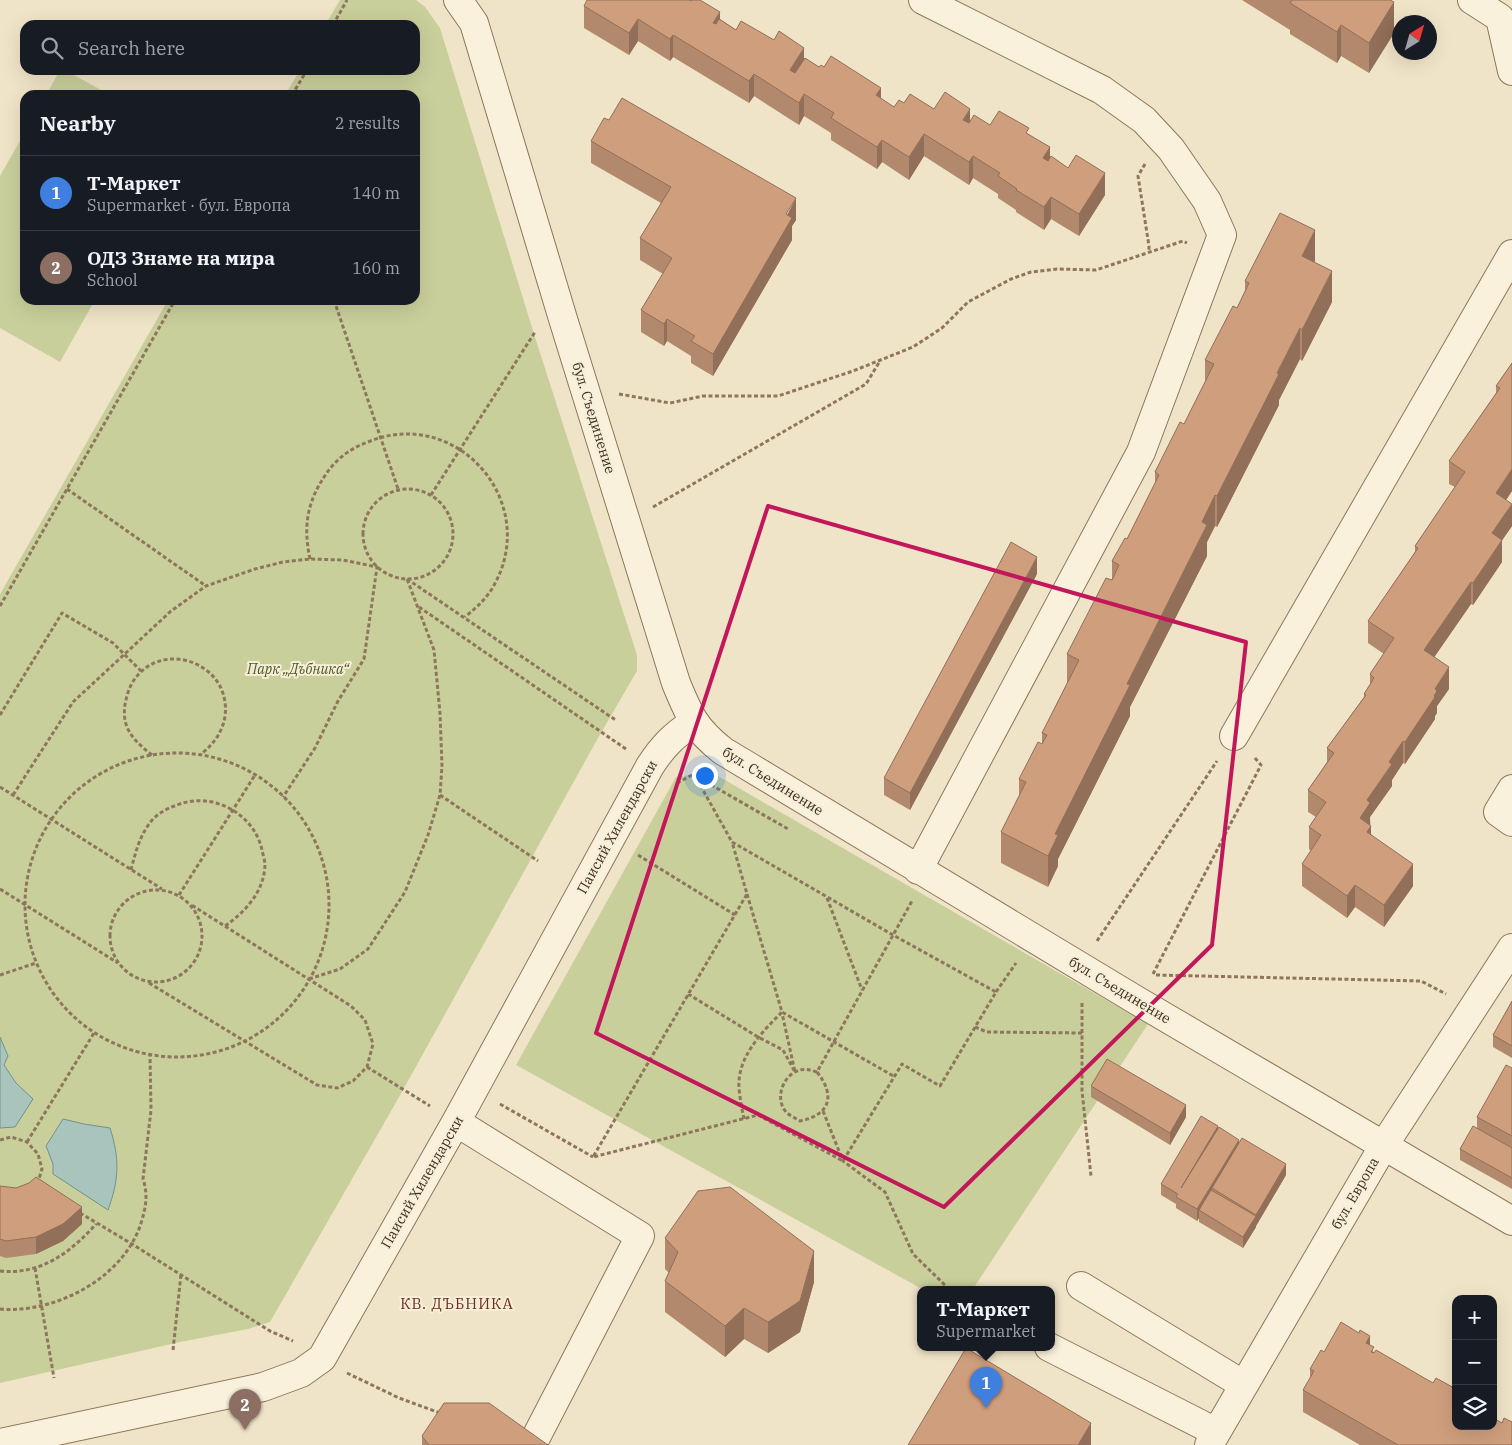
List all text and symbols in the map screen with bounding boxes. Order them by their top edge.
north arrow [1392,15,1437,60]
search box [20,20,420,75]
icon: search [38,34,66,62]
text: Search here [78,36,185,60]
text: Nearby [40,109,116,137]
text: 2 results [335,113,400,133]
text: Т-Маркет [87,171,181,195]
text: 1 [51,183,61,203]
text: 140 m [352,183,400,203]
text: Supermarket · бул. Европа [87,195,291,215]
text: ОДЗ Знаме на мира [87,246,275,270]
text: 2 [51,258,61,278]
text: 160 m [352,258,400,278]
text: School [87,270,138,290]
street label: бул. Съединение [568,360,620,476]
park label: Парк „Дъбника“ [246,660,351,678]
street label: бул. Съединение [719,743,827,819]
street label: Паисий Хилендарски [573,757,661,897]
your location [692,763,718,789]
street label: бул. Съединение [1066,952,1174,1028]
street label: Паисий Хилендарски [377,1112,467,1252]
street label: бул. Европа [1327,1153,1383,1232]
popup [917,1286,1055,1351]
district label: КВ. ДЪБНИКА [400,1294,514,1313]
map controls [1452,1295,1497,1430]
button: + [1452,1295,1497,1340]
text: Т-Маркет [936,1297,1030,1321]
text: Supermarket [936,1321,1036,1341]
button: − [1452,1340,1497,1385]
pin: 1 [970,1367,1002,1408]
button: layers [1452,1385,1497,1430]
pin: 2 [229,1389,261,1430]

